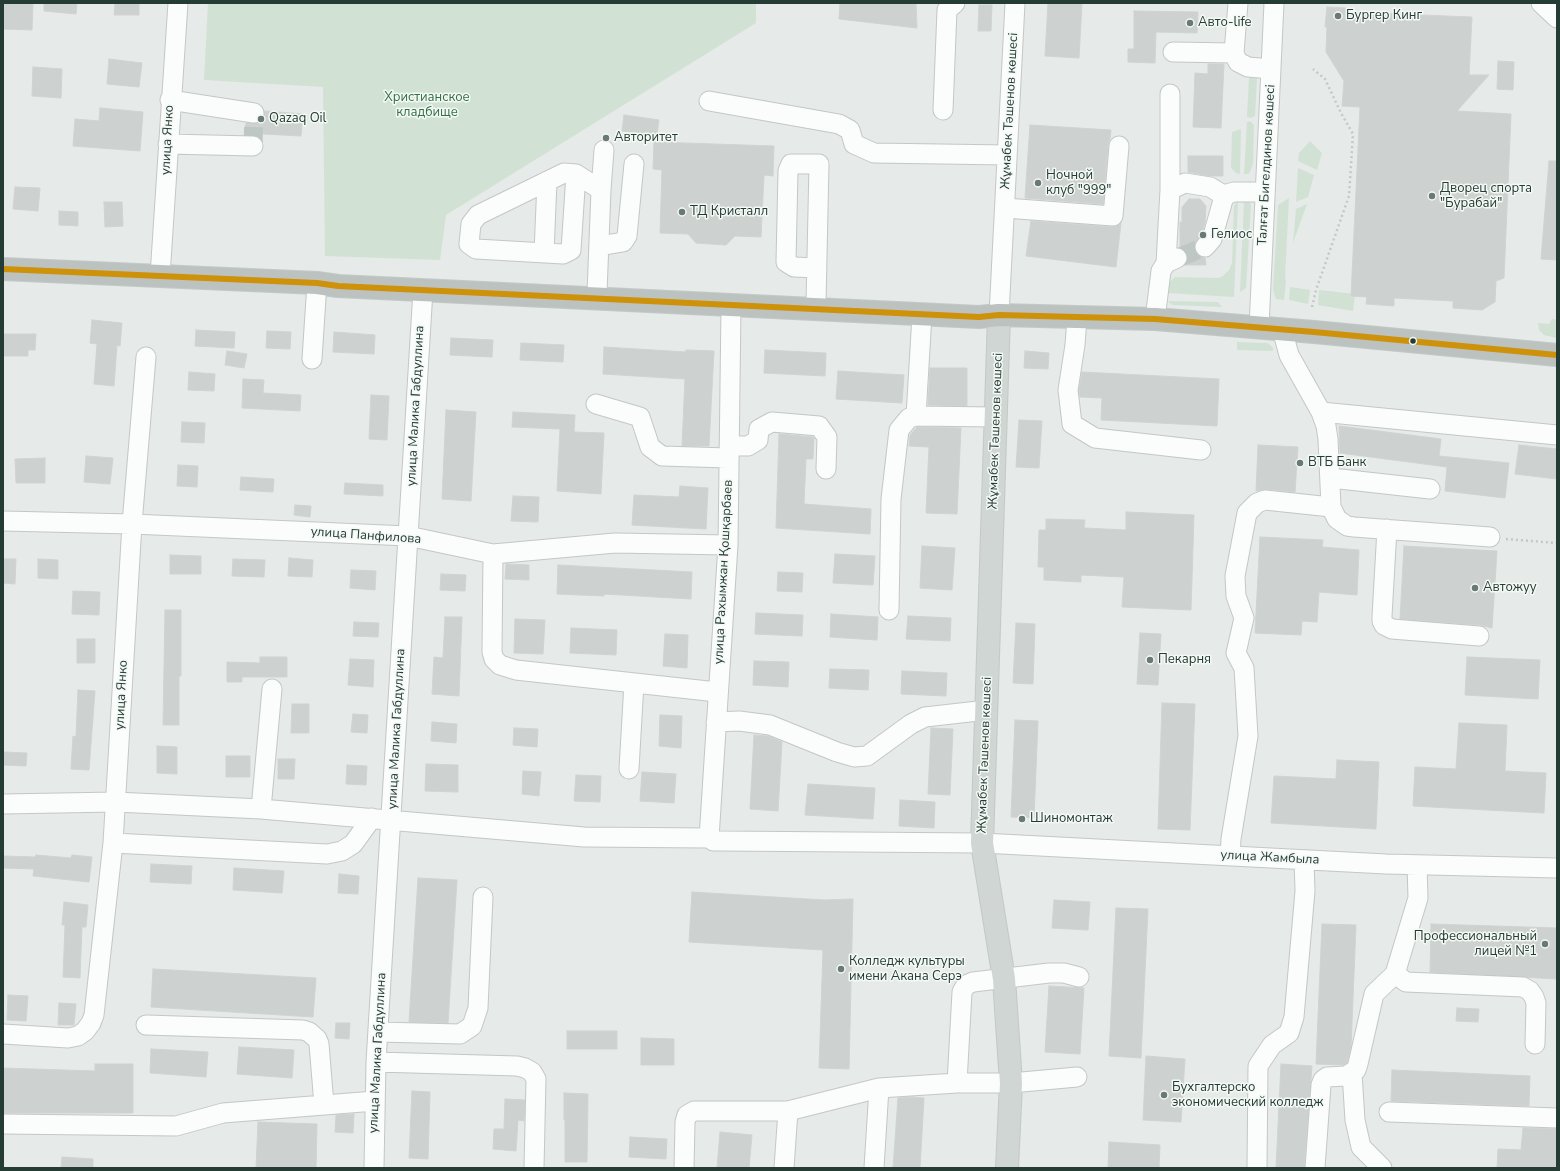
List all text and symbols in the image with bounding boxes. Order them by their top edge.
place label: Бургер Кинг [1346,8,1422,24]
marker: Бургер Кинг [1333,11,1343,21]
place label: Авто-life [1198,15,1251,31]
marker: Авто-life [1185,18,1195,28]
street label: Жұмабек Тәшенов көшесі [998,32,1022,190]
street label: Талғат Бигелдинов көшесі [1255,84,1279,246]
park label: Христианское кладбище [384,90,470,121]
street label: улица Янко [158,105,178,175]
place label: Qazaq Oil [269,111,326,127]
marker: Qazaq Oil [256,114,266,124]
place label: Авторитет [614,130,678,146]
marker: Авторитет [601,133,611,143]
place label: Ночной клуб "999" [1046,168,1111,199]
marker: Ночной клуб "999" [1033,178,1043,188]
place label: Дворец спорта "Бурабай" [1440,181,1532,212]
marker: Дворец спорта "Бурабай" [1427,191,1437,201]
place label: ТД Кристалл [690,204,768,220]
marker: ТД Кристалл [677,207,687,217]
place label: Гелиос [1211,227,1252,243]
marker: Гелиос [1198,230,1208,240]
street label: улица Малика Габдуллина [404,325,428,487]
unlabelled marker [1408,336,1418,346]
street label: Жұмабек Тәшенов көшесі [985,352,1007,510]
place label: ВТБ Банк [1308,455,1366,471]
marker: ВТБ Банк [1295,458,1305,468]
street label: улица Рахымжан Қошқарбаев [711,479,737,665]
street label: улица Панфилова [310,524,422,548]
place label: Автожуу [1483,580,1537,596]
marker: Автожуу [1470,583,1480,593]
street label: улица Малика Габдуллина [385,648,409,810]
place label: Пекарня [1158,652,1211,668]
marker: Пекарня [1145,655,1155,665]
street label: улица Янко [112,660,132,730]
street label: Жұмабек Тәшенов көшесі [974,676,996,834]
place label: Шиномонтаж [1030,811,1113,827]
marker: Шиномонтаж [1017,814,1027,824]
street label: улица Жамбыла [1220,848,1320,868]
place label: Профессиональный лицей №1 [1414,929,1537,960]
marker: Профессиональный лицей №1 [1540,939,1550,949]
place label: Колледж культуры имени Акана Серэ [849,954,965,985]
marker: Колледж культуры имени Акана Серэ [836,964,846,974]
street label: улица Малика Габдуллина [366,972,390,1134]
place label: Бухгалтерско экономический колледж [1172,1080,1323,1111]
marker: Бухгалтерско экономический колледж [1159,1090,1169,1100]

